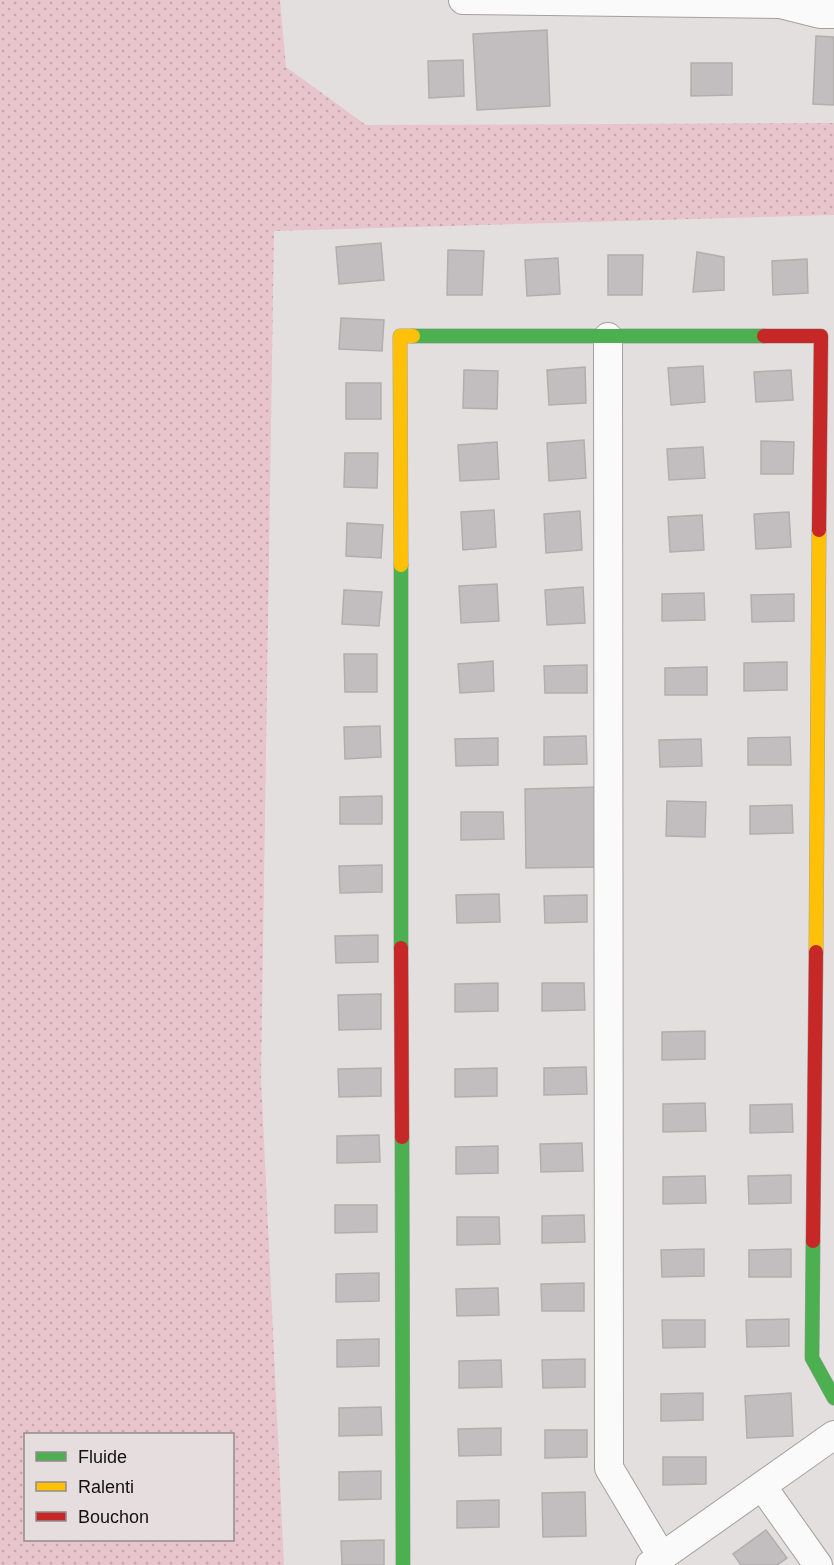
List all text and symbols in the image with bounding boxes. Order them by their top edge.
legend [24,1433,234,1541]
text: Fluide [78,1447,127,1467]
text: Ralenti [78,1477,134,1497]
text: Bouchon [78,1507,149,1527]

